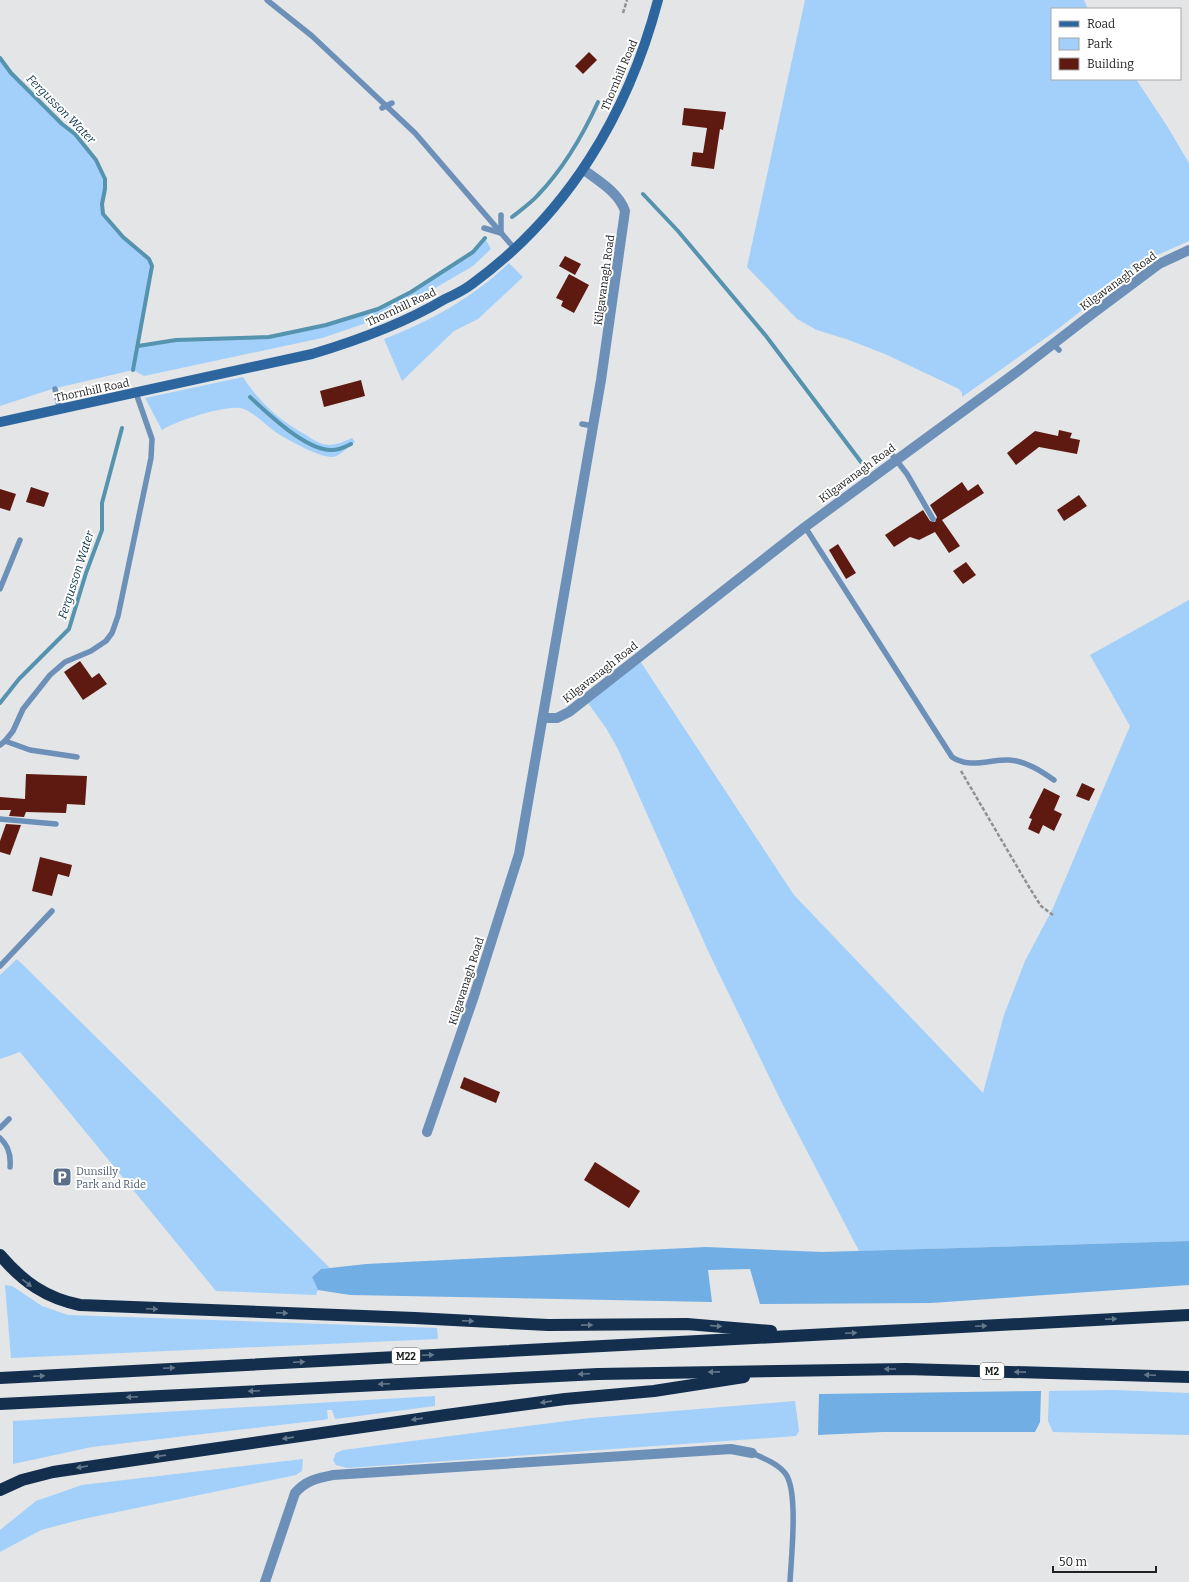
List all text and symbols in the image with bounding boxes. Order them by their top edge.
legend [1051,8,1181,80]
text: Road [1087,17,1115,31]
street label: Thornhill Road [599,37,640,113]
text: Park [1087,37,1113,51]
text: Building [1087,57,1134,71]
water label: Fergusson Water [24,72,99,147]
street label: Kilgavanagh Road [592,233,617,326]
street label: Kilgavanagh Road [1078,249,1159,313]
street label: Thornhill Road [364,285,439,329]
street label: Thornhill Road [54,376,131,405]
street label: Kilgavanagh Road [817,441,898,505]
water label: Fergusson Water [55,528,97,621]
street label: Kilgavanagh Road [560,639,641,706]
street label: Kilgavanagh Road [446,935,487,1027]
place label: Dunsilly Park and Ride [76,1165,146,1191]
parking icon: Dunsilly Park and Ride [51,1166,73,1188]
one-way arrow [22,1278,33,1287]
one-way arrow [146,1305,158,1312]
one-way arrow [276,1310,289,1316]
one-way arrow [1105,1316,1117,1323]
one-way arrow [461,1317,474,1324]
one-way arrow [581,1322,594,1328]
one-way arrow [710,1323,722,1330]
one-way arrow [975,1323,988,1329]
one-way arrow [845,1329,857,1336]
road number: M22 [392,1348,420,1364]
one-way arrow [422,1352,434,1359]
one-way arrow [293,1358,305,1365]
road number: M2 [980,1363,1004,1379]
one-way arrow [163,1365,175,1372]
one-way arrow [883,1366,896,1372]
one-way arrow [708,1368,720,1375]
one-way arrow [1013,1369,1026,1375]
one-way arrow [578,1371,590,1378]
one-way arrow [33,1372,45,1379]
one-way arrow [1144,1372,1156,1379]
one-way arrow [377,1381,390,1387]
one-way arrow [248,1387,260,1394]
one-way arrow [126,1394,138,1401]
one-way arrow [540,1399,552,1405]
one-way arrow [411,1416,423,1422]
one-way arrow [282,1435,295,1441]
one-way arrow [154,1453,166,1459]
one-way arrow [76,1465,88,1471]
scale bar [1053,1548,1156,1574]
text: 50 m [1059,1555,1088,1569]

